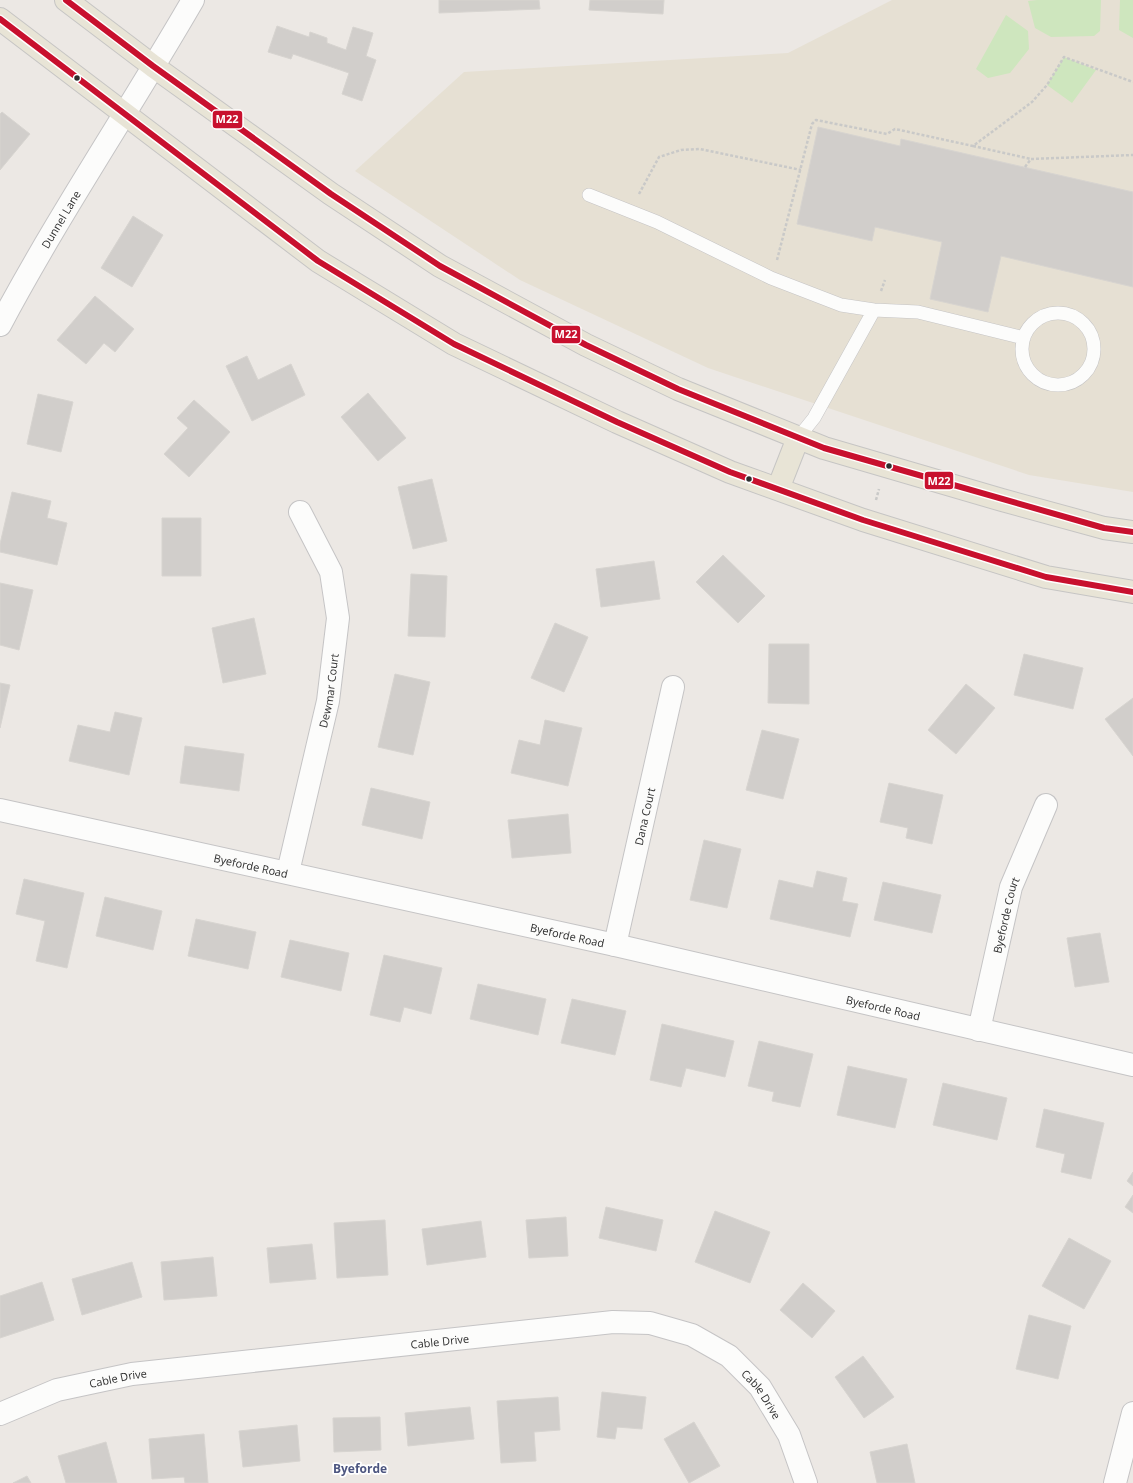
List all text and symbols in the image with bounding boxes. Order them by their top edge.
unlabelled marker [72,73,82,83]
line badge: M22 [212,110,243,129]
text: M22 [216,111,238,126]
street label: Dunnel Lane [37,187,83,251]
line badge: M22 [551,325,581,344]
text: M22 [555,326,577,341]
unlabelled marker [884,461,894,471]
line badge: M22 [924,471,954,490]
text: M22 [928,473,950,488]
unlabelled marker [744,474,754,484]
street label: Dewmar Court [315,652,341,729]
street label: Dana Court [630,786,658,846]
street label: Byeforde Road [212,850,290,881]
street label: Byeforde Court [989,874,1022,955]
street label: Byeforde Road [529,919,606,950]
street label: Byeforde Road [845,991,922,1023]
street label: Cable Drive [410,1330,470,1351]
street label: Cable Drive [88,1365,147,1390]
street label: Cable Drive [739,1366,785,1422]
district label: Byeforde [333,1460,387,1477]

